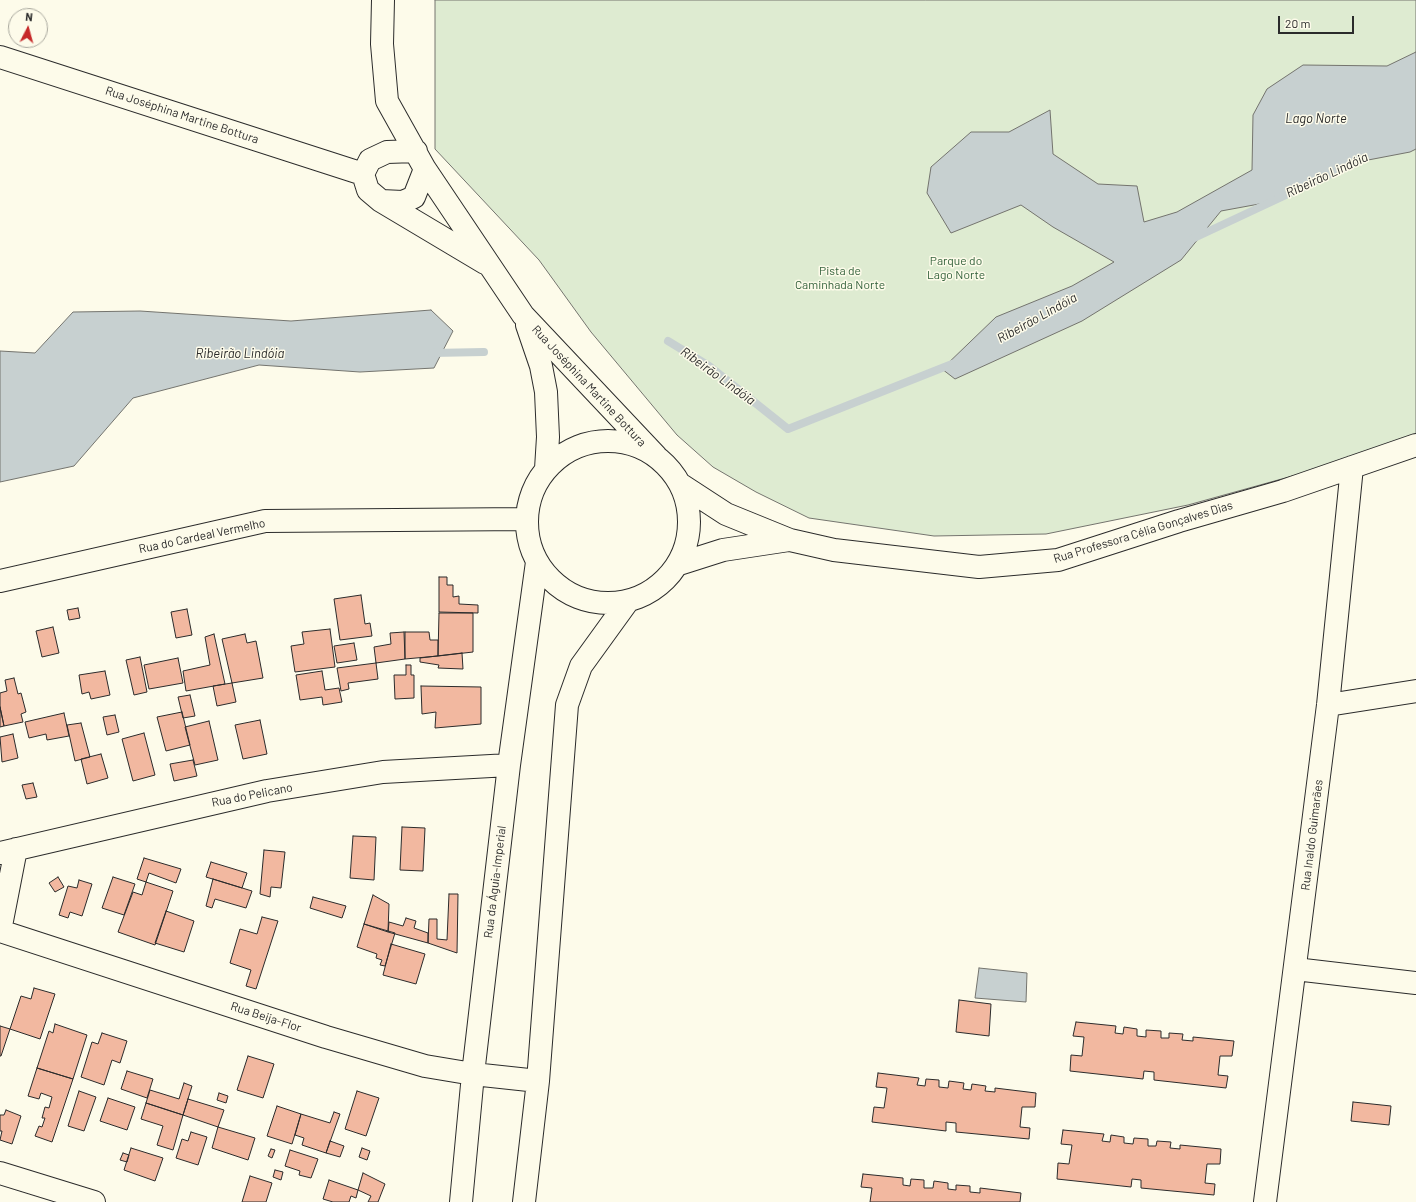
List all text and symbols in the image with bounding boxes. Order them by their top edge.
north arrow [8,8,48,48]
scale bar [1280,8,1356,34]
text: N [25,10,34,23]
text: 20 m [1285,16,1311,30]
street label: Rua Joséphina Martine Bottura [103,83,261,147]
water label: Lago Norte [1285,111,1347,127]
water label: Ribeirão Lindóia [1283,149,1371,201]
park label: Parque do Lago Norte [927,254,985,282]
park label: Pista de Caminhada Norte [795,264,885,292]
water label: Ribeirão Lindóia [994,290,1080,346]
street label: Rua Joséphina Martine Bottura [529,322,649,450]
water label: Ribeirão Lindóia [677,344,759,408]
water label: Ribeirão Lindóia [196,346,284,362]
street label: Rua Professora Célia Gonçalves Dias [1052,498,1234,566]
street label: Rua do Cardeal Vermelho [138,516,266,556]
street label: Rua Inaldo Guimarães [1298,779,1326,891]
street label: Rua do Pelicano [210,780,294,810]
street label: Rua da Águia-Imperial [481,825,509,939]
street label: Rua Beija-Flor [229,999,303,1035]

